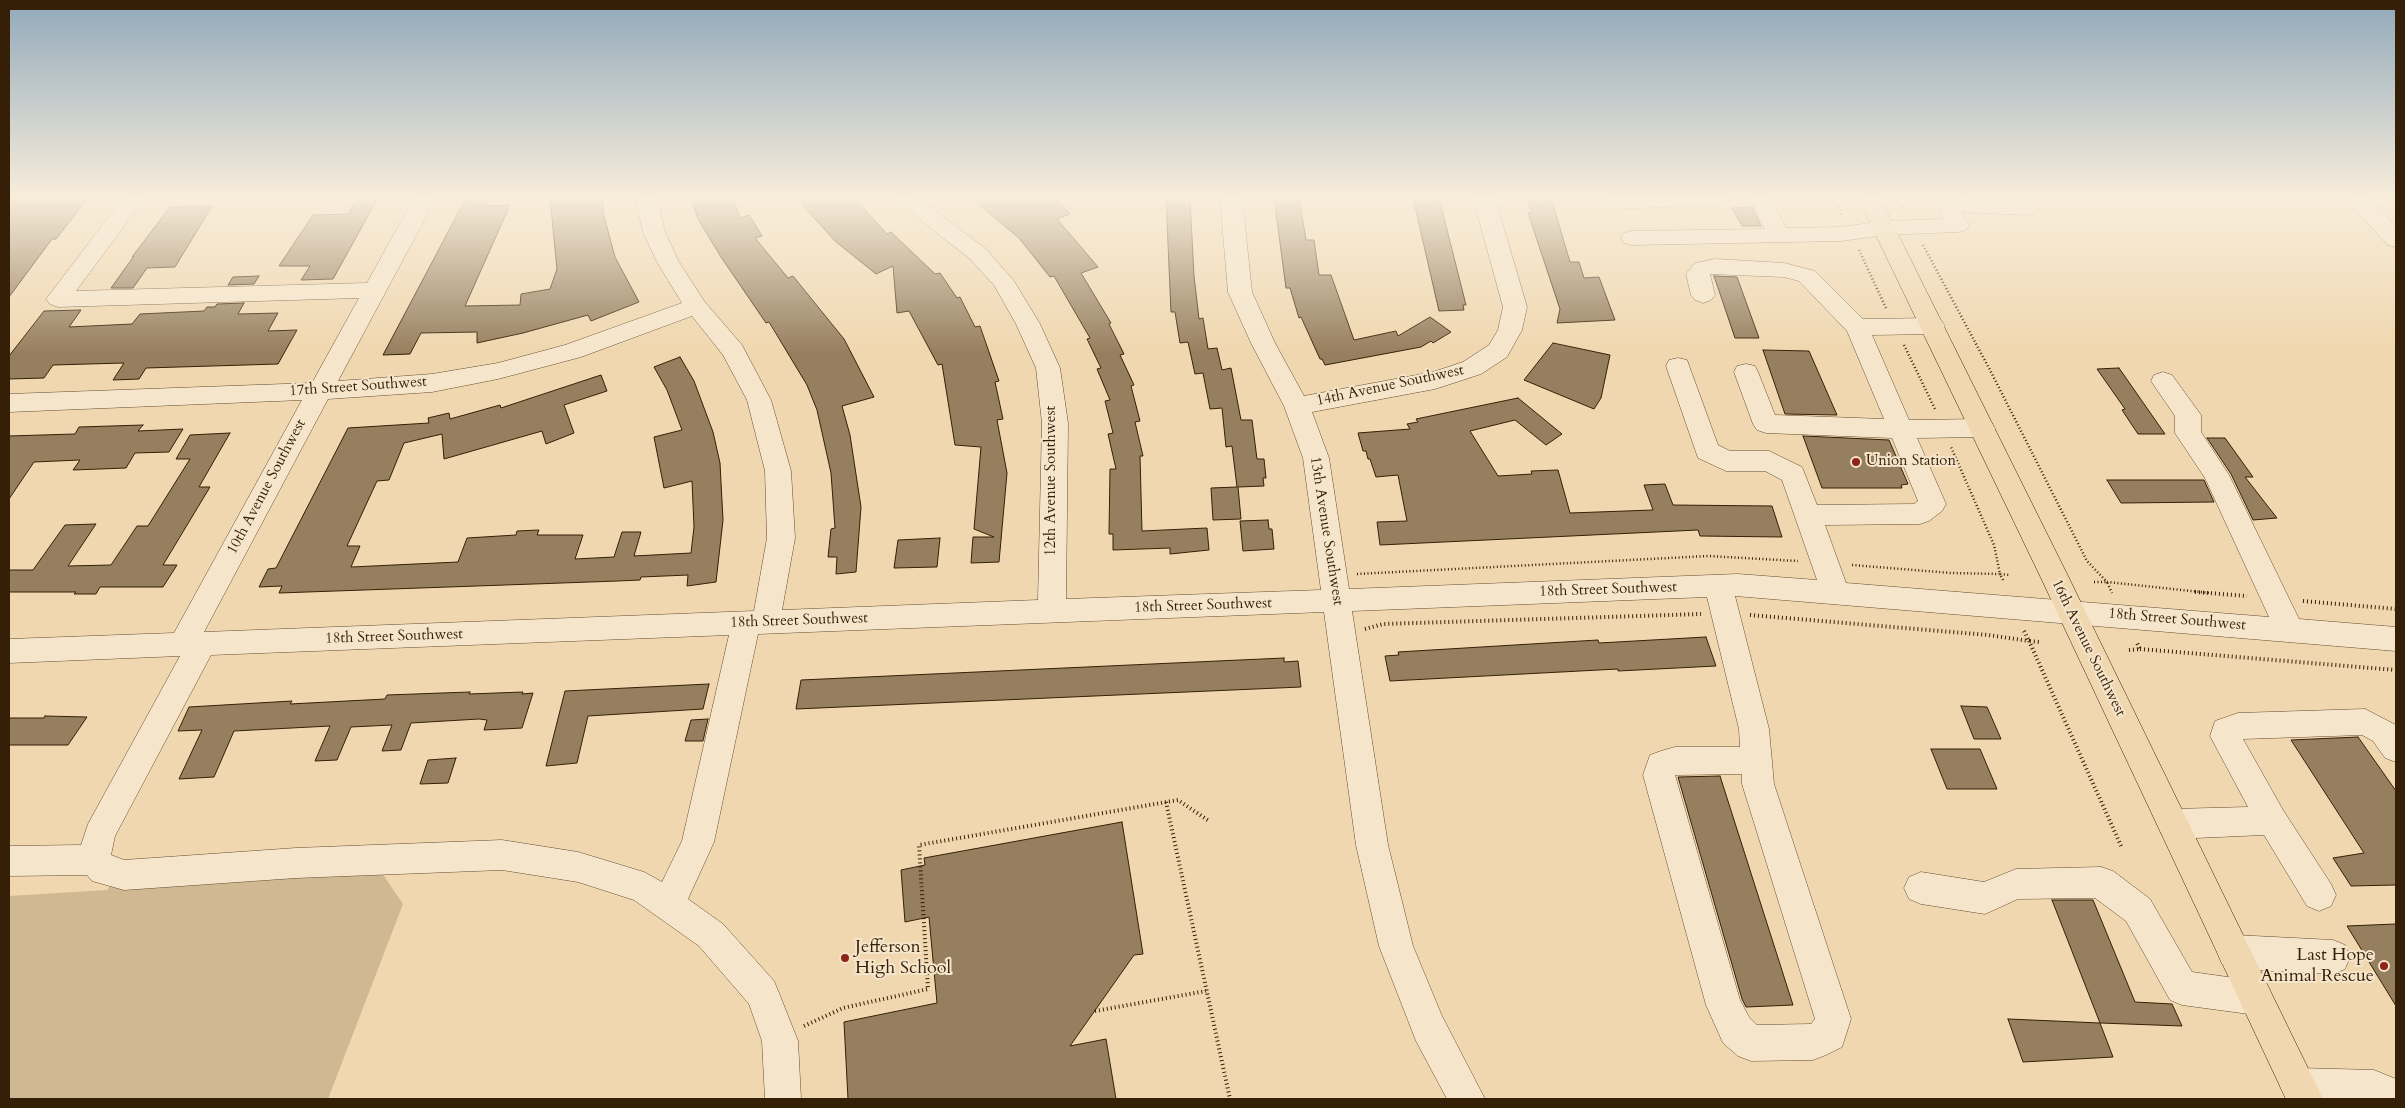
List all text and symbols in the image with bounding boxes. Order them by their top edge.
street label: 14th Avenue Southwest [1315,362,1465,410]
street label: 17th Street Southwest [289,373,427,401]
street label: 12th Avenue Southwest [1043,406,1061,556]
street label: 10th Avenue Southwest [224,416,310,558]
place label: Union Station [1866,453,1956,471]
street label: 13th Avenue Southwest [1305,455,1347,607]
marker: Union Station [1850,456,1862,468]
street label: 16th Avenue Southwest [2047,576,2129,720]
street label: 18th Street Southwest [1539,579,1677,601]
street label: 18th Street Southwest [1134,595,1272,617]
street label: 18th Street Southwest [2108,605,2246,635]
street label: 18th Street Southwest [730,610,868,632]
street label: 18th Street Southwest [325,626,463,648]
place label: Jefferson High School [855,937,951,980]
place label: Last Hope Animal Rescue [2261,945,2374,988]
marker: Jefferson High School [839,952,851,964]
marker: Last Hope Animal Rescue [2378,960,2390,972]

